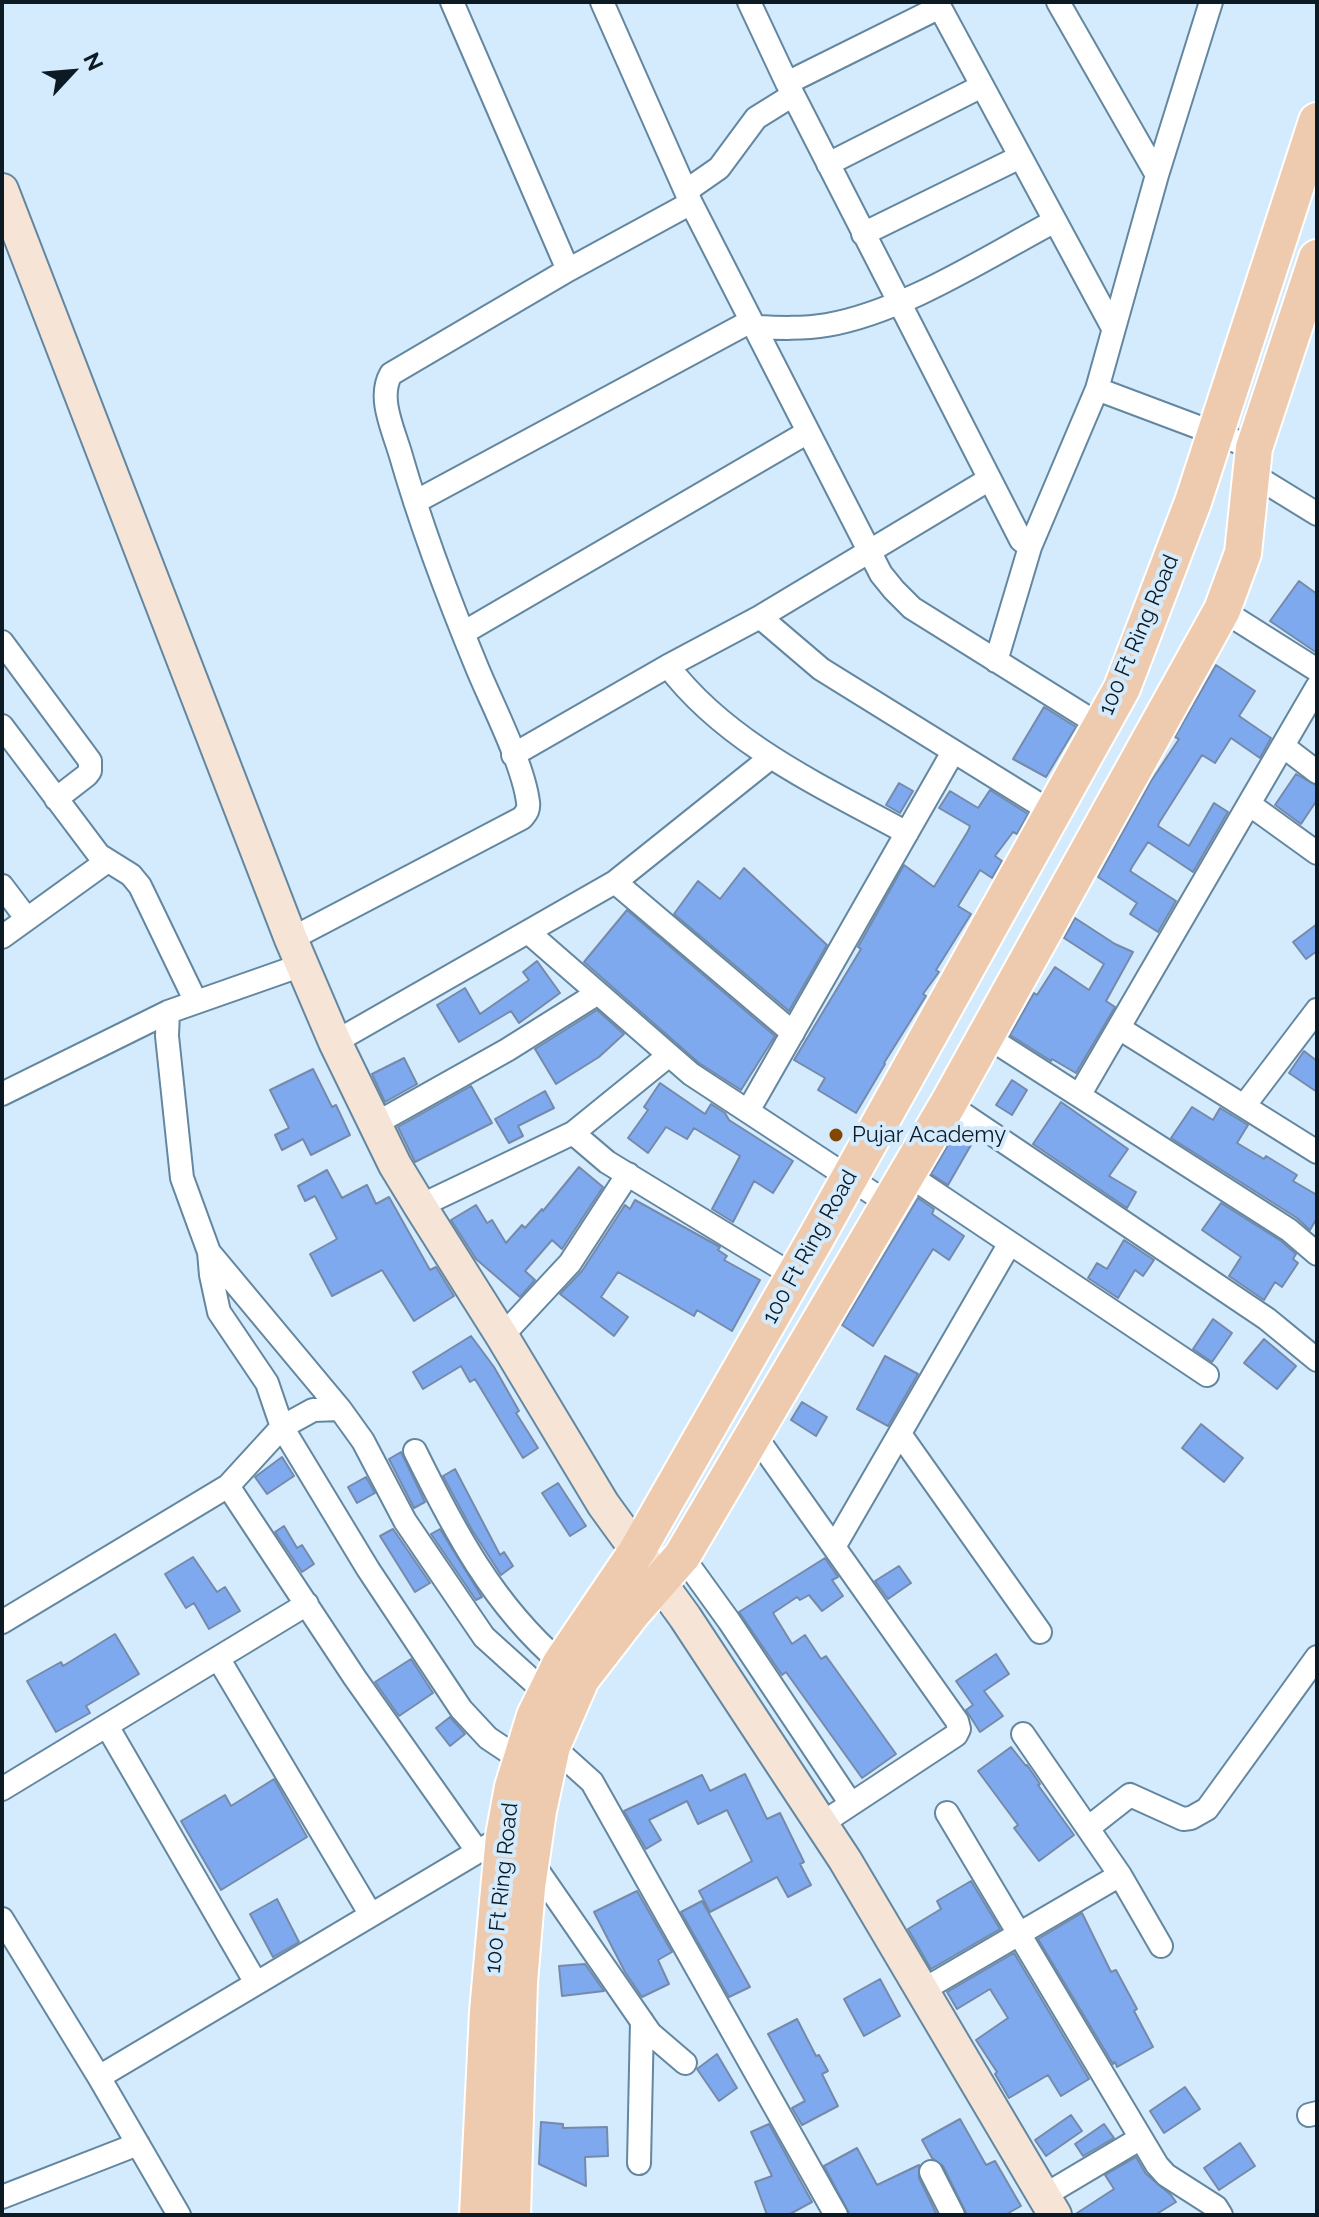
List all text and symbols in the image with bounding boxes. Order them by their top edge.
north arrow [32,32,112,112]
text: N [78,48,109,75]
street label: 100 Ft Ring Road [1093,551,1185,719]
place label: Pujar Academy [852,1122,1006,1148]
marker: Pujar Academy [827,1126,845,1144]
street label: 100 Ft Ring Road [757,1166,863,1328]
street label: 100 Ft Ring Road [480,1801,524,1975]

